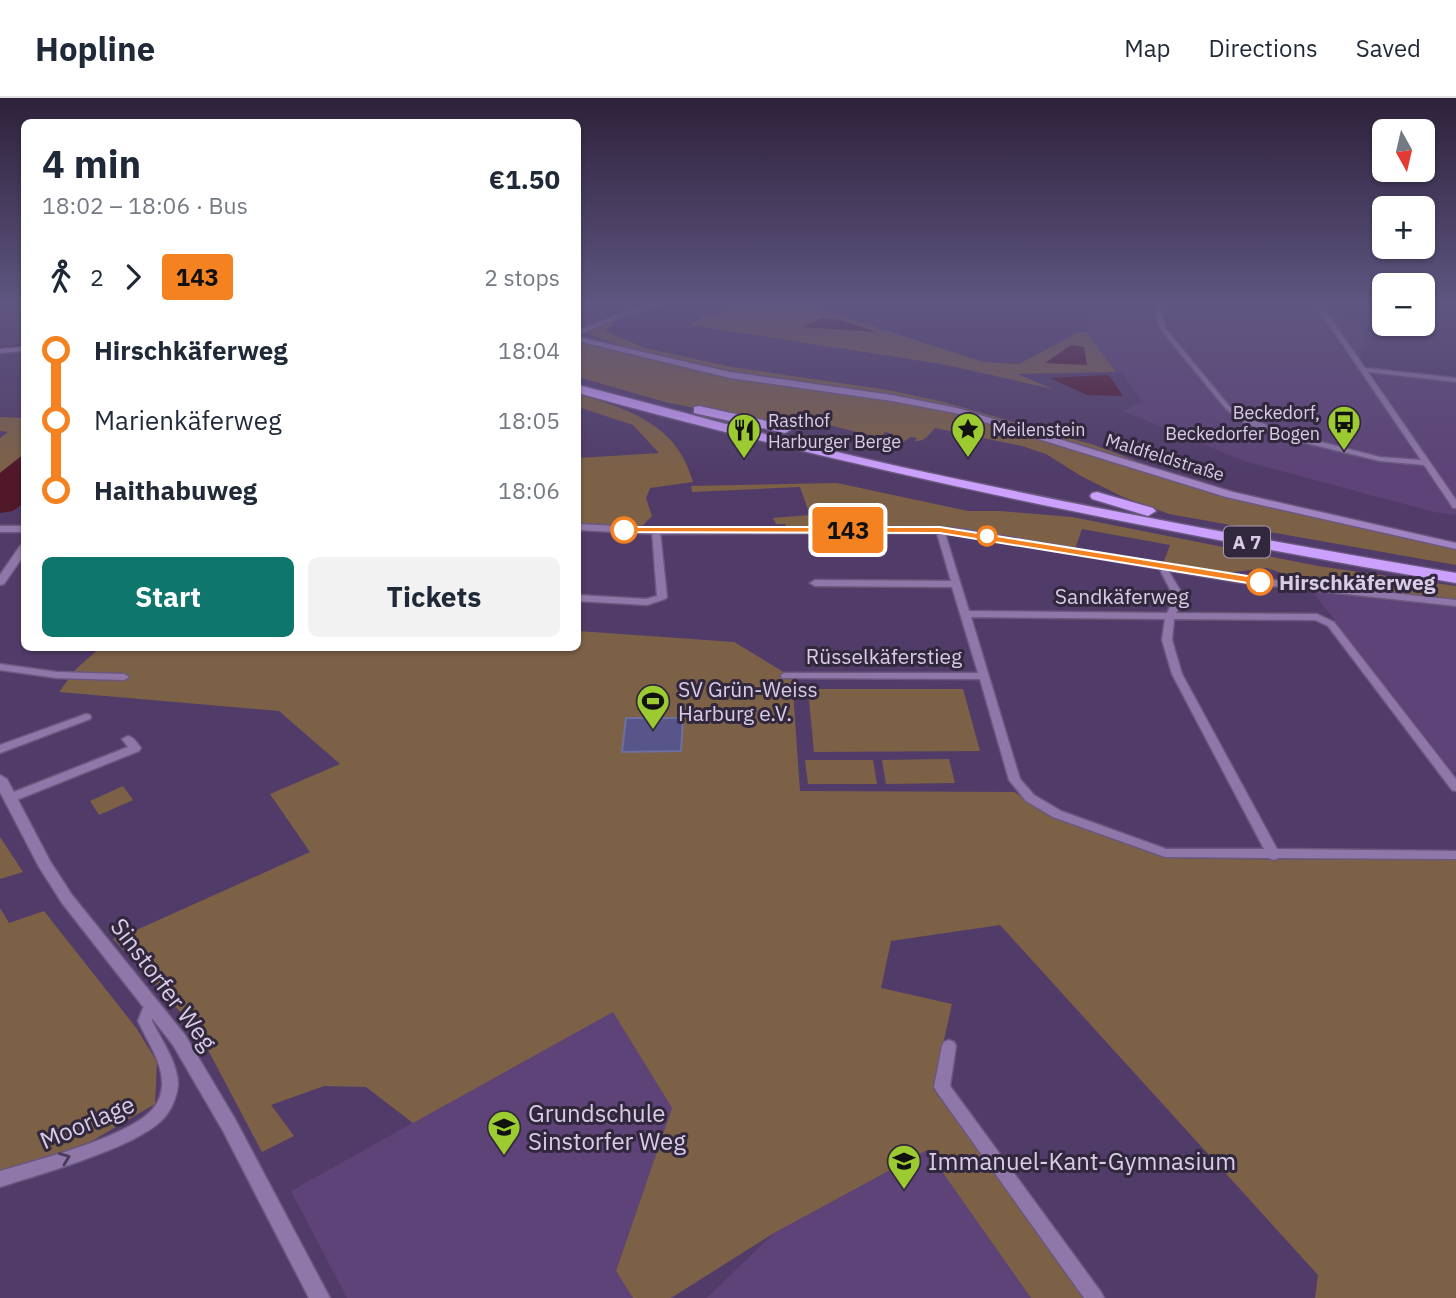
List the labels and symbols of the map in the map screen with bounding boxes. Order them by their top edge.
north arrow [1372,119,1435,182]
place label: Beckedorf, Beckedorfer Bogen [1165,401,1320,445]
bus stop icon: Beckedorf, Beckedorfer Bogen [1325,403,1363,452]
place label: Rasthof Harburger Berge [768,409,901,453]
place icon: Meilenstein [949,410,987,459]
restaurant icon: Rasthof Harburger Berge [725,411,763,460]
place label: Meilenstein [992,418,1086,441]
street label: Maldfeldstraße [1103,428,1227,486]
line badge: 143 [808,507,888,553]
unlabelled marker [611,517,637,543]
unlabelled marker [977,526,997,546]
road number: A 7 [1224,526,1270,558]
place label: Hirschkäferweg [1279,568,1436,596]
marker: Hirschkäferweg [1247,569,1273,595]
street label: Sandkäferweg [1055,582,1189,610]
street label: Rüsselkäferstieg [806,642,962,670]
place label: SV Grün-Weiss Harburg e.V. [678,675,818,727]
sports icon: SV Grün-Weiss Harburg e.V. [634,682,672,731]
street label: Sinstorfer Weg [104,911,225,1057]
street label: Moorlage [35,1088,139,1156]
place label: Grundschule Sinstorfer Weg [528,1097,686,1157]
school or university icon: Grundschule Sinstorfer Weg [485,1108,523,1157]
school or university icon: Immanuel-Kant-Gymnasium [885,1142,923,1191]
place label: Immanuel-Kant-Gymnasium [928,1145,1236,1177]
one-way arrow [58,1152,70,1166]

